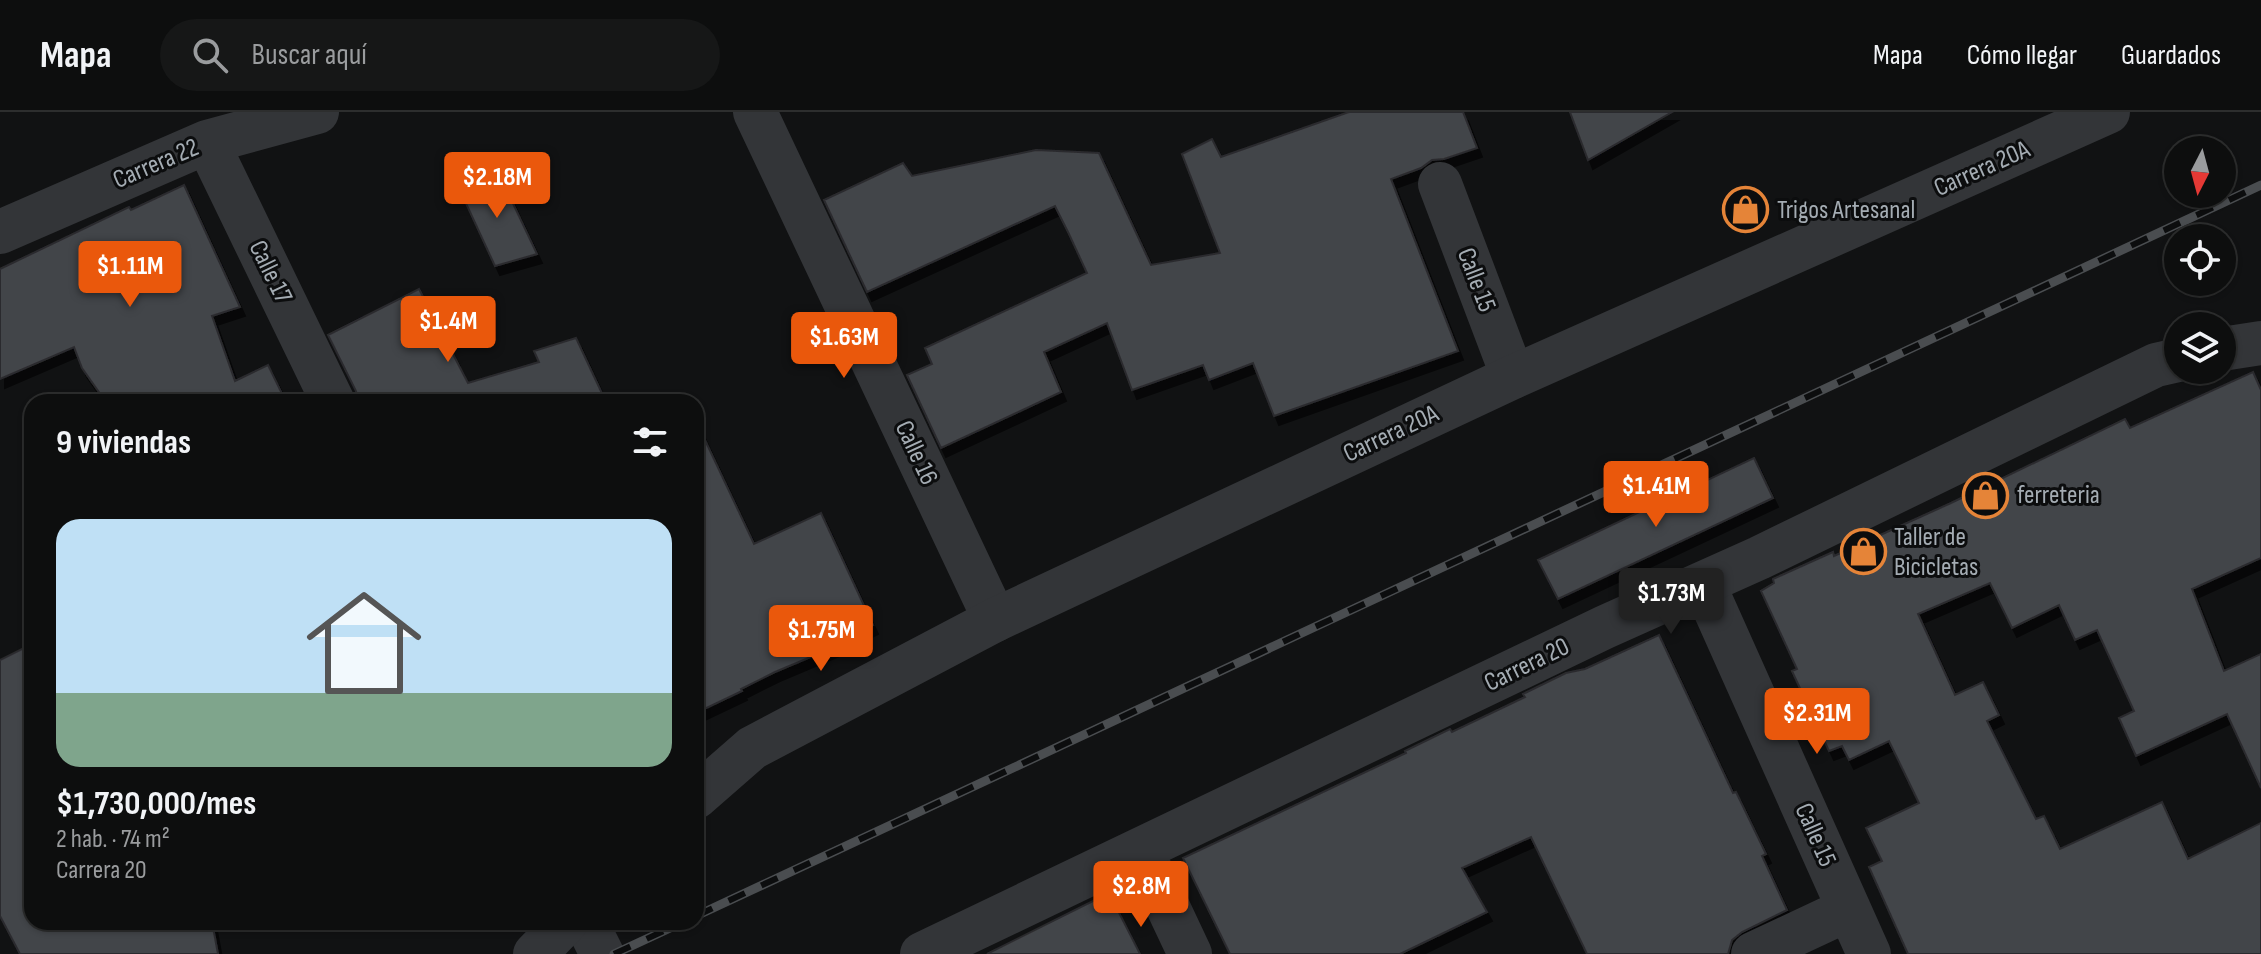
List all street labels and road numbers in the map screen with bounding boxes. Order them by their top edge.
street label: Carrera 22 [109,132,203,196]
street label: Carrera 20A [1929,134,2035,204]
street label: Calle 17 [242,236,299,309]
street label: Calle 15 [1450,244,1502,316]
street label: Carrera 20A [1338,398,1444,470]
street label: Calle 16 [888,416,944,490]
street label: Carrera 20 [1479,631,1575,699]
street label: Calle 15 [1787,799,1843,871]

